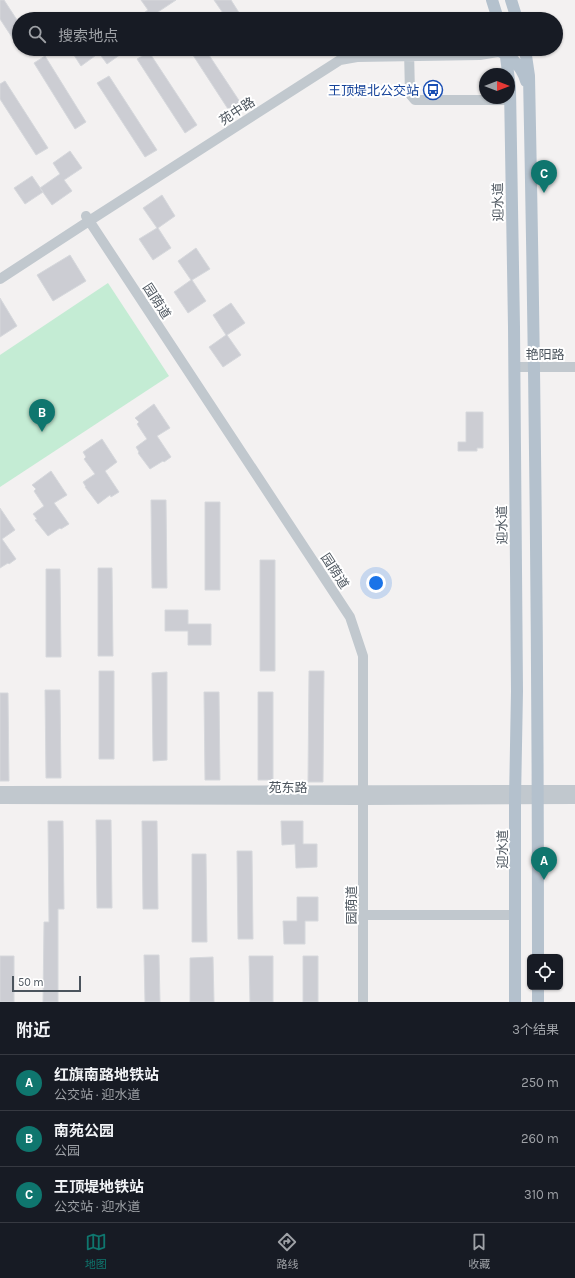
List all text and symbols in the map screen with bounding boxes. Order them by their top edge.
search box [12,12,563,56]
icon: search [26,23,48,45]
text: 搜索地点 [58,27,118,45]
north arrow [479,68,515,104]
bus stop icon: 王顶堤北公交站 [422,79,444,101]
place label: 王顶堤北公交站 [328,83,419,98]
street label: 苑中路 [217,94,257,128]
pin: C [531,160,557,193]
street label: 迎水道 [490,182,506,222]
street label: 园荫道 [140,281,174,321]
street label: 艳阳路 [525,347,565,362]
pin: B [29,399,55,432]
street label: 迎水道 [494,505,510,545]
street label: 园荫道 [318,551,352,591]
your location [366,573,386,593]
street label: 苑东路 [268,780,308,795]
street label: 迎水道 [495,829,510,869]
pin: A [531,847,557,880]
street label: 园荫道 [344,885,359,925]
map controls [527,954,563,990]
button: locate [527,954,563,990]
scale bar [12,974,81,993]
text: 50 m [18,976,44,989]
text: 附近 [16,1020,50,1040]
text: 3个结果 [512,1022,559,1037]
text: 红旗南路地铁站 [54,1066,159,1084]
text: A [25,1075,33,1090]
text: 250 m [521,1075,559,1090]
text: 公交站 · 迎水道 [54,1087,141,1102]
text: 南苑公园 [54,1122,114,1140]
text: B [25,1131,33,1146]
text: 260 m [521,1131,559,1146]
text: 公园 [54,1143,80,1158]
text: 王顶堤地铁站 [54,1178,144,1196]
text: C [25,1187,33,1202]
text: 310 m [524,1187,559,1202]
text: 公交站 · 迎水道 [54,1199,141,1214]
tab: 地图 [85,1231,107,1271]
tab: 路线 [276,1231,298,1271]
tab: 收藏 [468,1231,490,1271]

